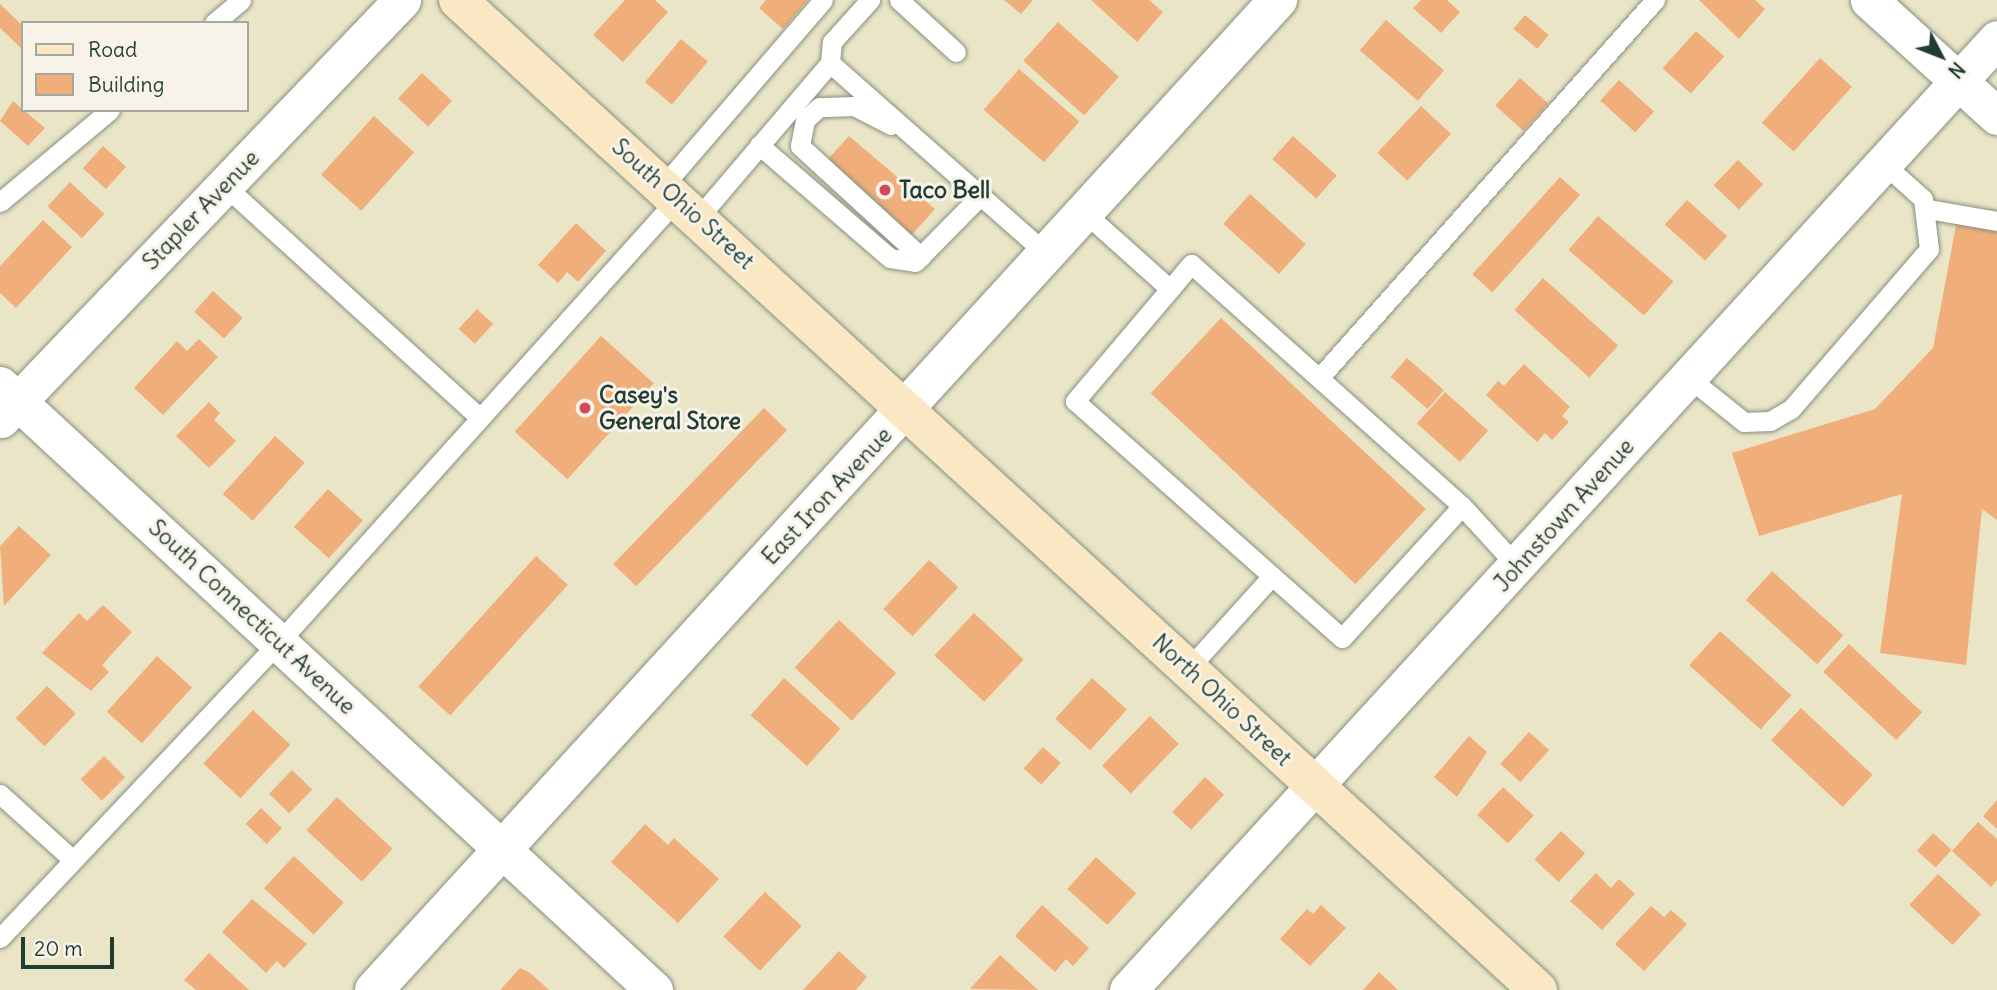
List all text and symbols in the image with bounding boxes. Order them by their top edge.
legend [21,21,248,112]
north arrow [1906,21,1976,91]
text: Road [88,36,137,63]
text: N [1943,57,1970,83]
text: Building [88,71,164,98]
street label: South Ohio Street [606,133,760,275]
street label: Stapler Avenue [137,144,265,276]
place label: Taco Bell [899,176,990,204]
marker: Taco Bell [877,182,893,198]
place label: Casey's General Store [599,381,741,435]
marker: Casey's General Store [577,400,593,416]
street label: East Iron Avenue [756,422,898,570]
street label: Johnstown Avenue [1488,433,1640,597]
street label: South Connecticut Avenue [143,514,361,720]
street label: North Ohio Street [1147,628,1297,772]
scale bar [24,923,117,967]
text: 20 m [34,935,83,962]

